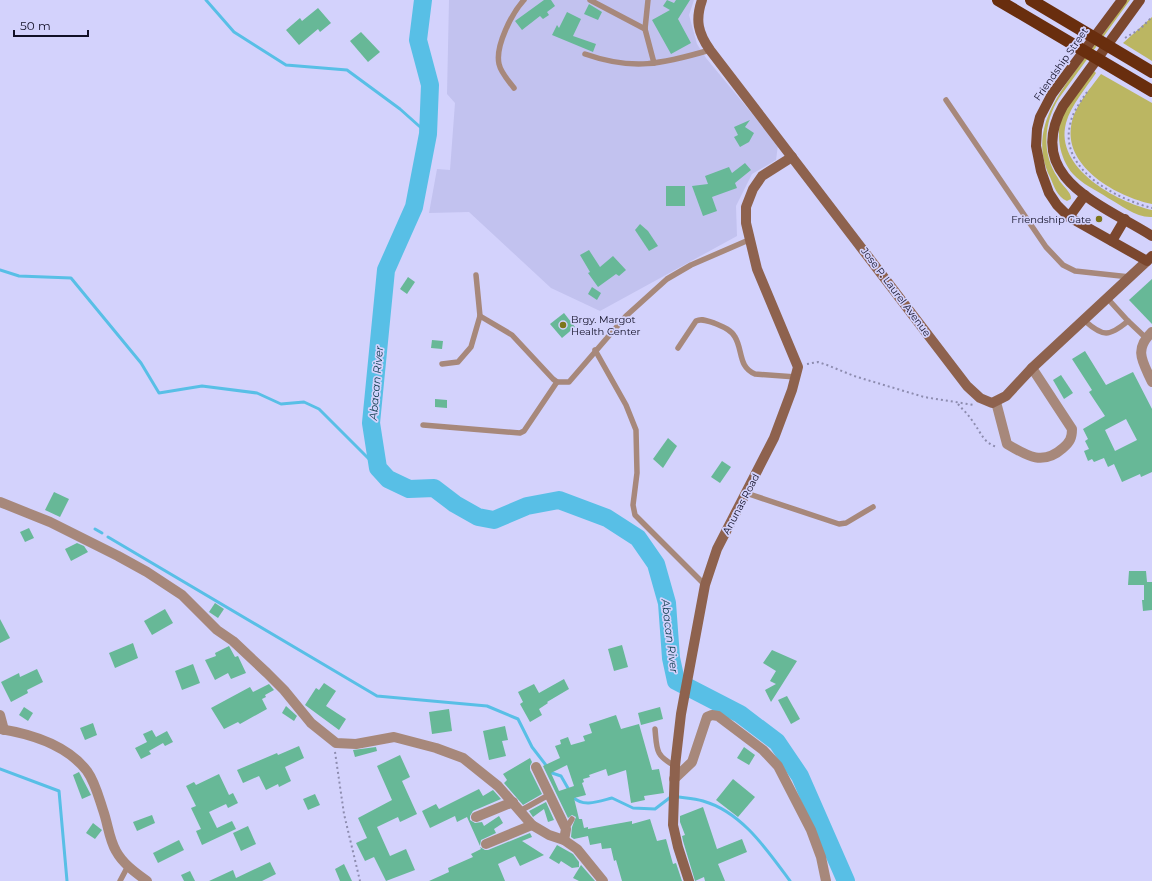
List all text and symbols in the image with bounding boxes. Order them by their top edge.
scale bar [14,12,88,38]
text: 50 m [20,18,51,33]
street label: Friendship Street [1031,25,1091,103]
place label: Friendship Gate [1011,213,1091,226]
marker: Friendship Gate [1094,214,1104,224]
street label: Jose P. Laurel Avenue [858,244,934,339]
place label: Brgy. Margot Health Center [571,313,641,338]
marker: Brgy. Margot Health Center [558,320,568,330]
water label: Abacan River [366,345,386,422]
street label: Anunas Road [720,471,762,537]
water label: Abacan River [658,597,682,674]

